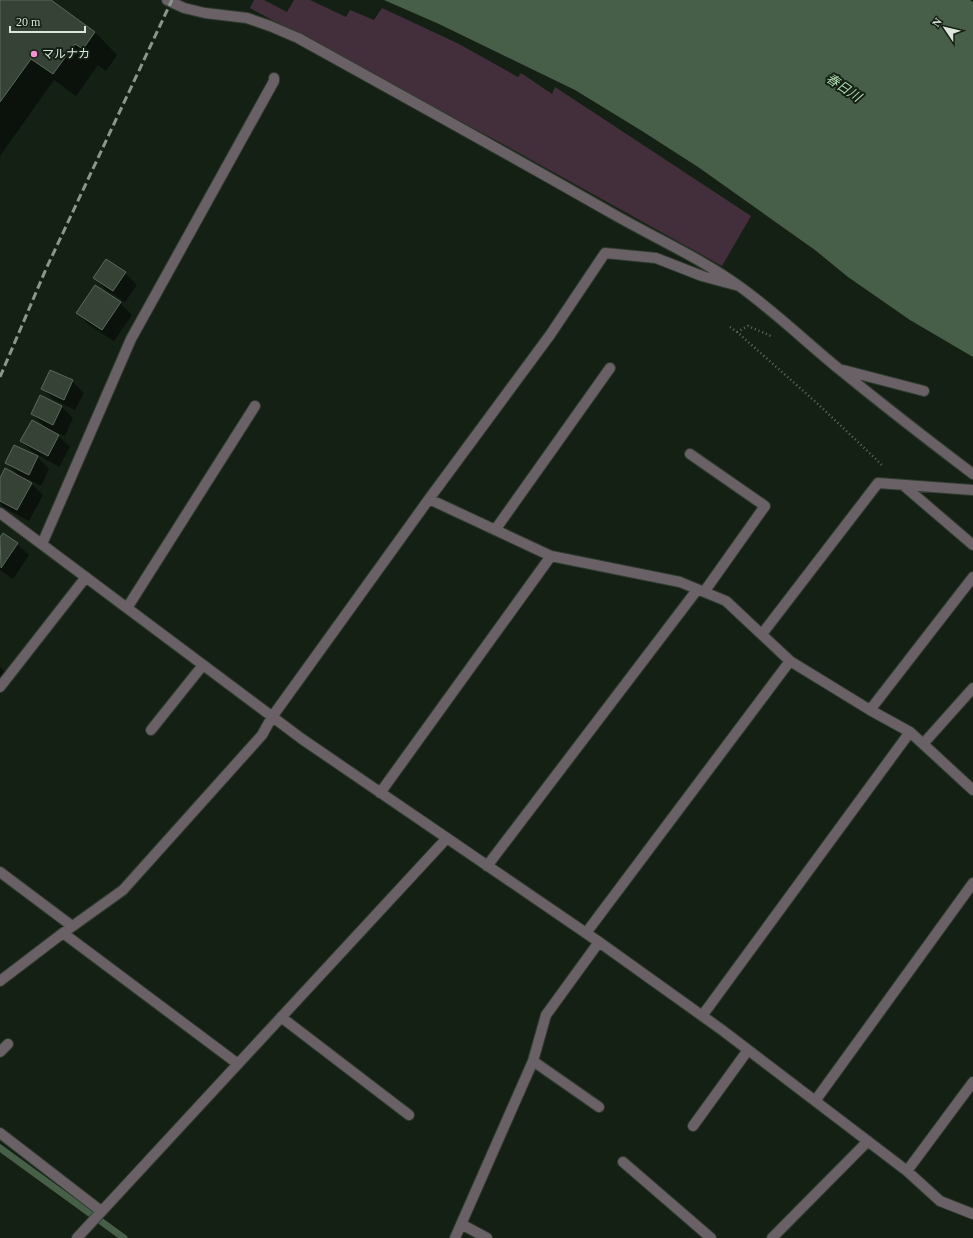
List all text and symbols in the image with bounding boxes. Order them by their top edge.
scale bar [10,8,85,34]
north arrow [925,8,965,48]
text: 20 m [16,15,41,29]
text: N [930,16,944,29]
place label: マルナカ [42,47,90,61]
marker: マルナカ [29,49,39,59]
water label: 春日川 [823,70,866,106]

